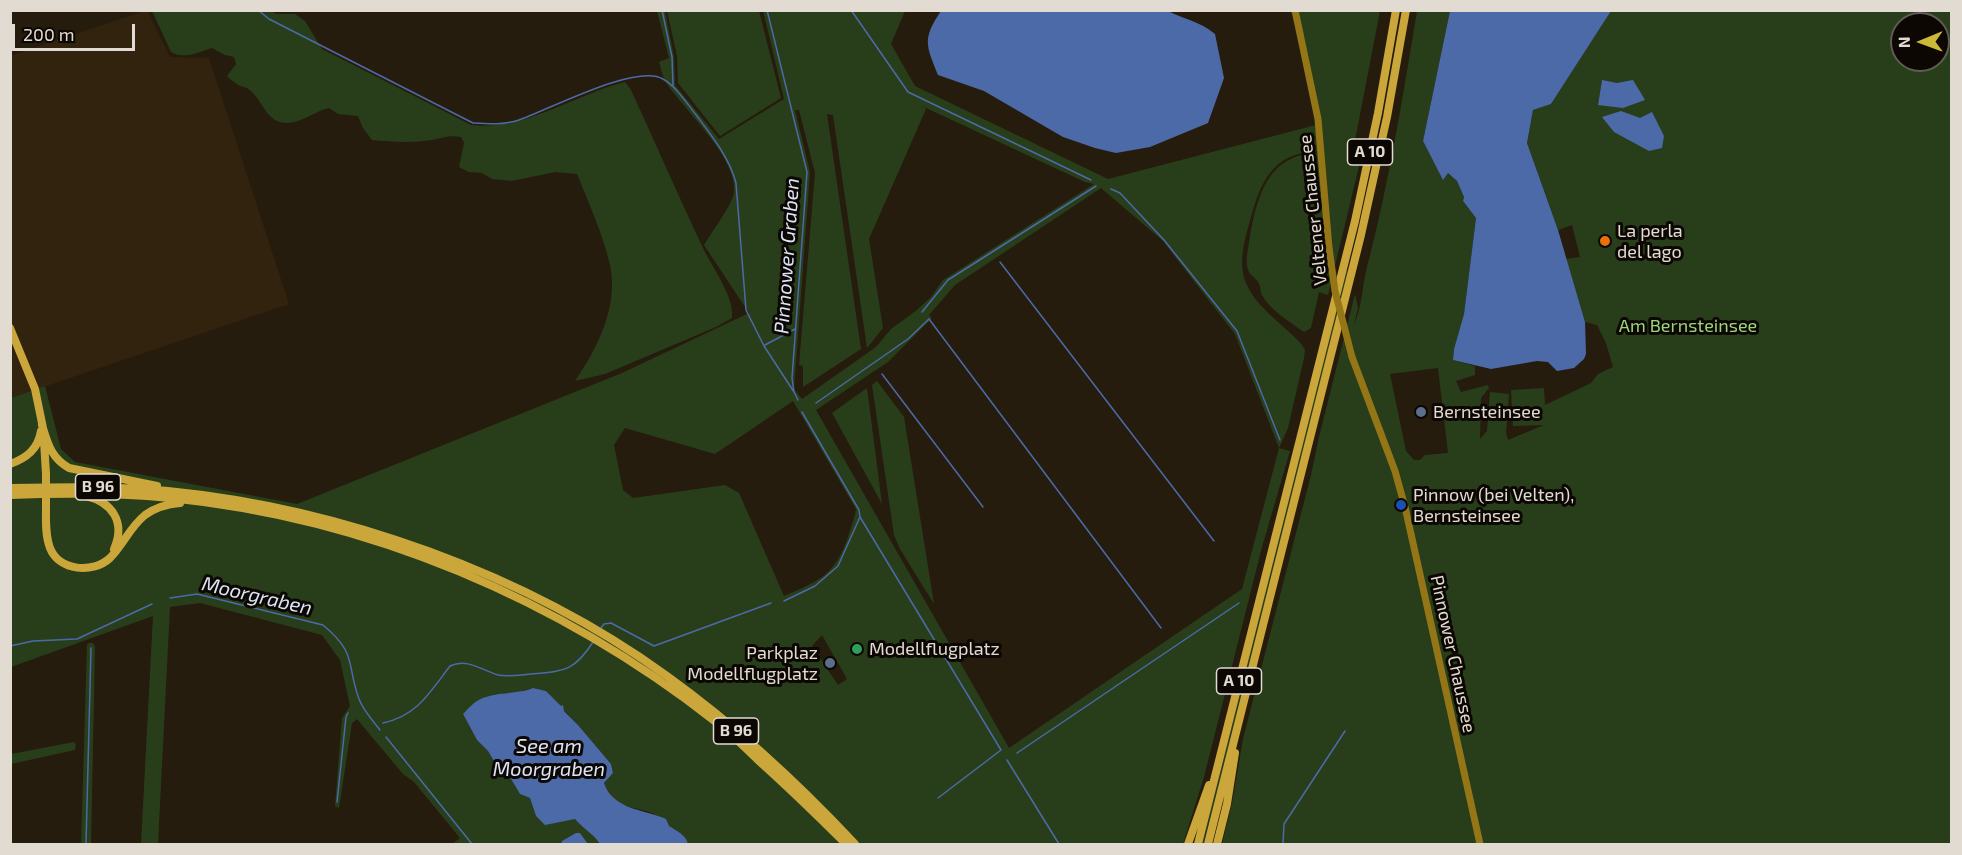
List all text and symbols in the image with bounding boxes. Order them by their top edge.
scale bar [15,12,138,50]
north arrow [1890,12,1950,72]
text: 200 m [23,23,75,45]
text: N [1894,36,1913,48]
street label: Veltener Chaussee [1294,134,1332,286]
road number: A 10 [1348,139,1392,165]
water label: Pinnower Graben [770,177,804,335]
place label: La perla del lago [1617,220,1683,262]
marker: La perla del lago [1598,234,1612,248]
park label: Am Bernsteinsee [1619,315,1757,337]
place label: Bernsteinsee [1433,401,1541,423]
marker: Bernsteinsee [1414,405,1428,419]
road number: B 96 [76,474,120,500]
place label: Pinnow (bei Velten), Bernsteinsee [1413,484,1574,526]
marker: Pinnow (bei Velten), Bernsteinsee [1394,498,1408,512]
water label: Moorgraben [200,572,314,620]
street label: Pinnower Chaussee [1426,573,1480,735]
place label: Modellflugplatz [869,638,1000,660]
place label: Parkplaz Modellflugplatz [687,642,818,684]
marker: Modellflugplatz [850,642,864,656]
marker: Parkplaz Modellflugplatz [823,656,837,670]
road number: A 10 [1216,668,1262,694]
road number: B 96 [714,718,758,744]
water label: See am Moorgraben [493,734,605,781]

